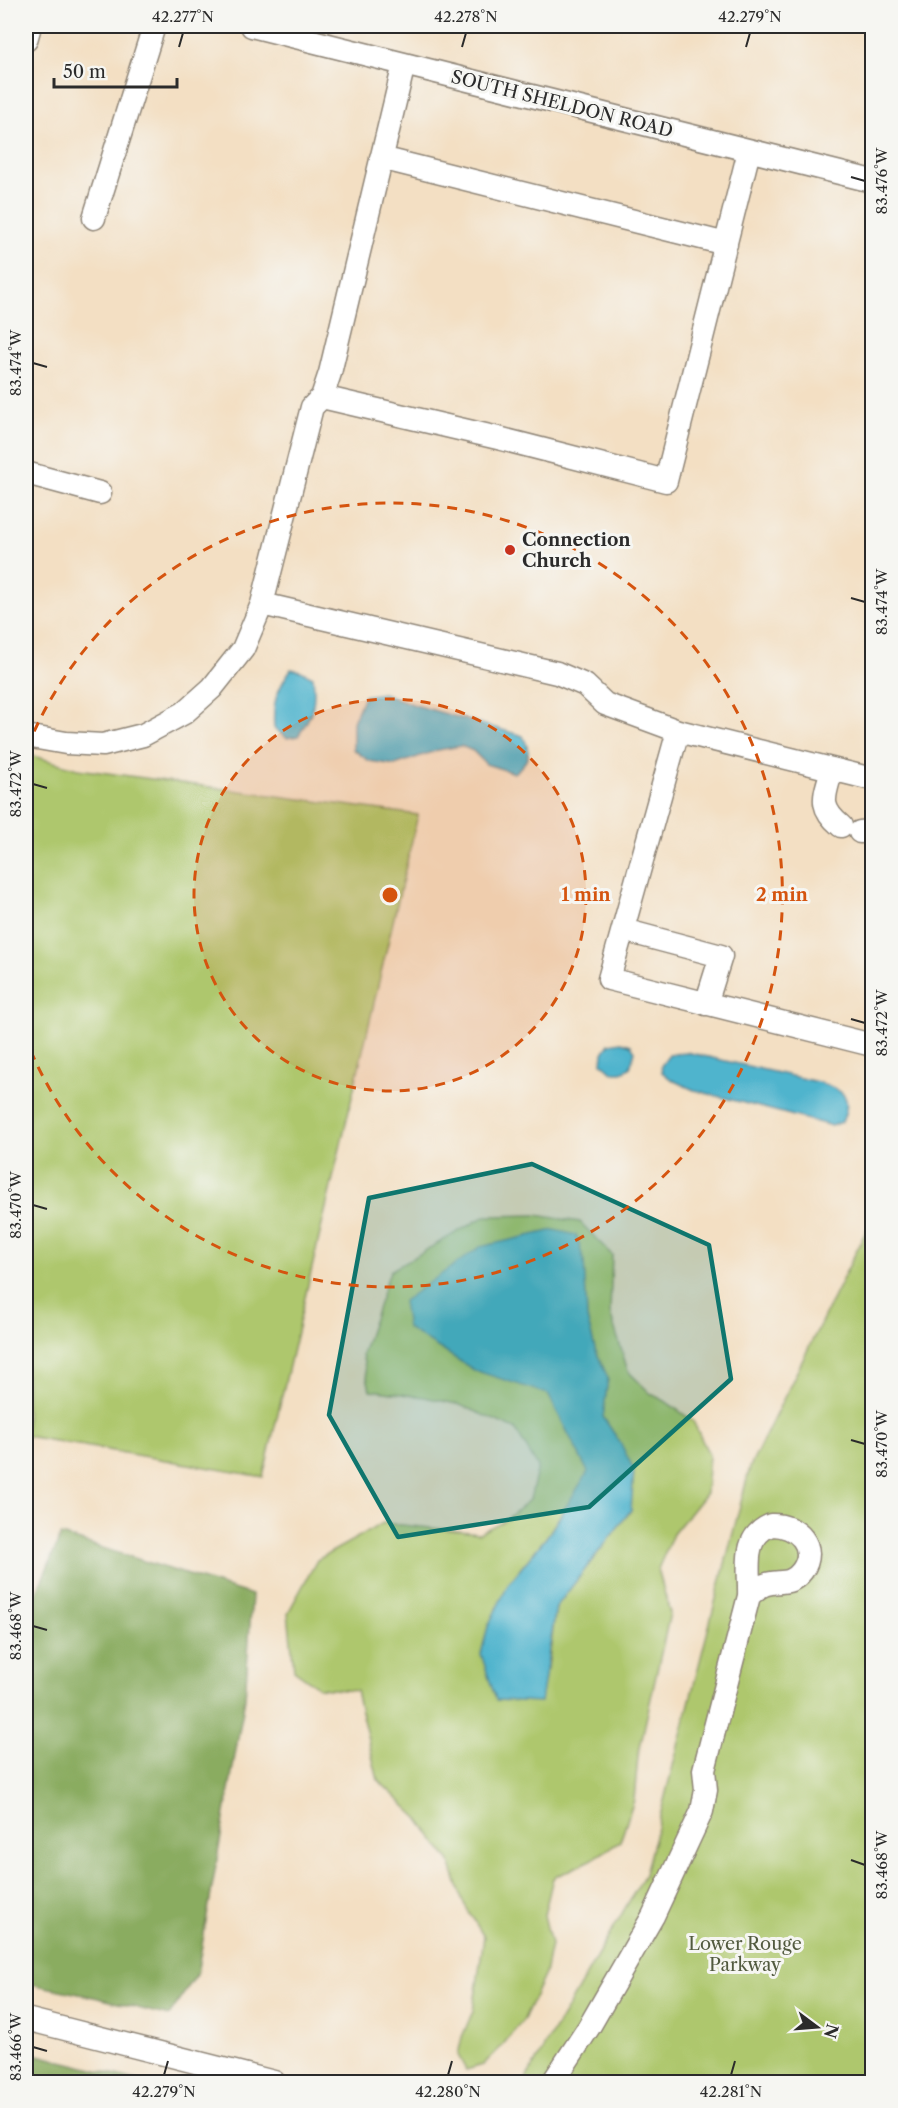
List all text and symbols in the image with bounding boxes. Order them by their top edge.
text: 42.277°N [152,7,214,26]
text: 42.278°N [434,7,498,26]
text: 42.279°N [718,7,782,26]
scale bar [54,51,177,89]
text: 50 m [63,61,106,83]
street label: SOUTH SHELDON ROAD [449,66,675,142]
text: 83.476°W [872,147,891,214]
text: 83.474°W [6,329,25,396]
place label: Connection Church [522,529,631,572]
marker: Connection Church [503,543,517,557]
text: 83.474°W [872,568,891,635]
text: 83.472°W [6,750,25,818]
text: 1 min [561,884,611,906]
text: 2 min [756,884,809,906]
centre of rings [380,885,400,905]
text: 83.472°W [872,989,891,1057]
text: 83.470°W [6,1170,25,1239]
text: 83.470°W [872,1409,891,1478]
text: 83.468°W [6,1591,25,1660]
text: 83.468°W [872,1830,891,1899]
park label: Lower Rouge Parkway [688,1933,802,1976]
north arrow [787,1997,847,2057]
text: 83.466°W [6,2012,25,2081]
text: N [820,2022,843,2041]
text: 42.279°N [132,2082,196,2101]
text: 42.280°N [415,2082,481,2101]
text: 42.281°N [700,2082,762,2101]

